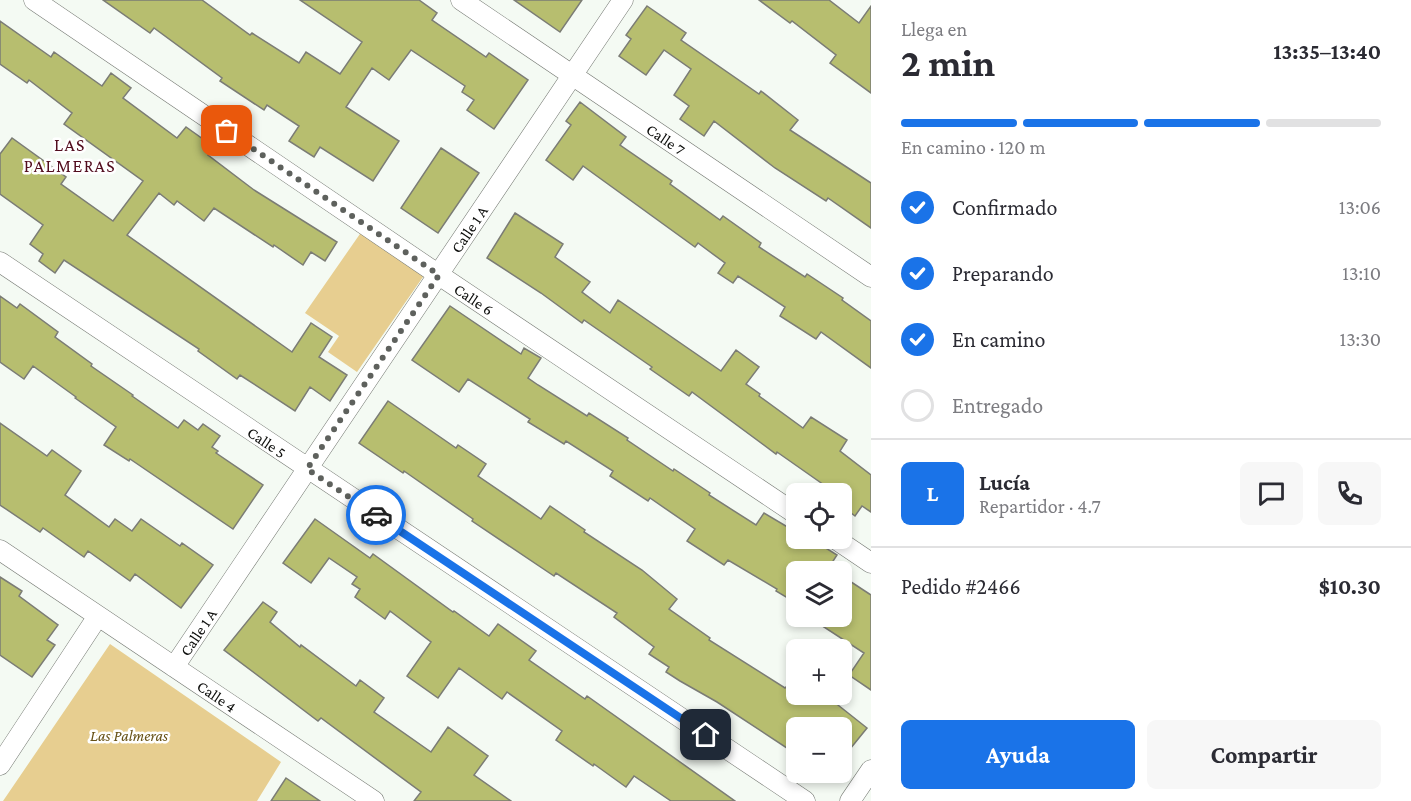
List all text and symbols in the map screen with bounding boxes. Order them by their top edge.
text: Llega en [901,18,967,40]
text: 13:35–13:40 [1273,39,1381,64]
text: 2 min [901,41,995,84]
pin [201,105,252,156]
icon: bag [210,114,243,147]
street label: Calle 7 [643,120,689,159]
district label: LAS PALMERAS [24,135,116,176]
text: En camino · 120 m [901,136,1046,158]
icon: check [901,191,934,224]
text: Confirmado [952,195,1058,220]
text: 13:06 [1339,196,1381,218]
street label: Calle 1 A [448,202,492,256]
icon: check [901,257,934,290]
text: Preparando [952,261,1054,286]
text: 13:10 [1342,262,1381,284]
street label: Calle 6 [451,280,496,319]
icon: check [901,323,934,356]
text: En camino [952,327,1045,352]
text: 13:30 [1339,328,1381,350]
text: Entregado [952,393,1043,418]
street label: Calle 5 [244,423,289,461]
button: chat [1240,462,1303,525]
button: phone [1318,462,1381,525]
text: Lucía [979,470,1030,495]
text: L [927,481,938,506]
map controls [786,483,852,783]
button: locate [786,483,852,549]
courier [346,485,406,545]
text: Repartidor · 4.7 [979,495,1101,517]
icon: car [360,499,393,532]
button: layers [786,561,852,627]
text: Pedido #2466 [901,574,1021,599]
text: $10.30 [1319,574,1381,599]
street label: Calle 1 A [177,605,221,659]
button: + [786,639,852,705]
street label: Calle 4 [194,677,239,716]
pin [680,709,731,760]
button: − [786,717,852,783]
icon: home [689,718,722,751]
button: Ayuda [901,720,1135,789]
button: Compartir [1147,720,1381,789]
park label: Las Palmeras [90,727,168,744]

